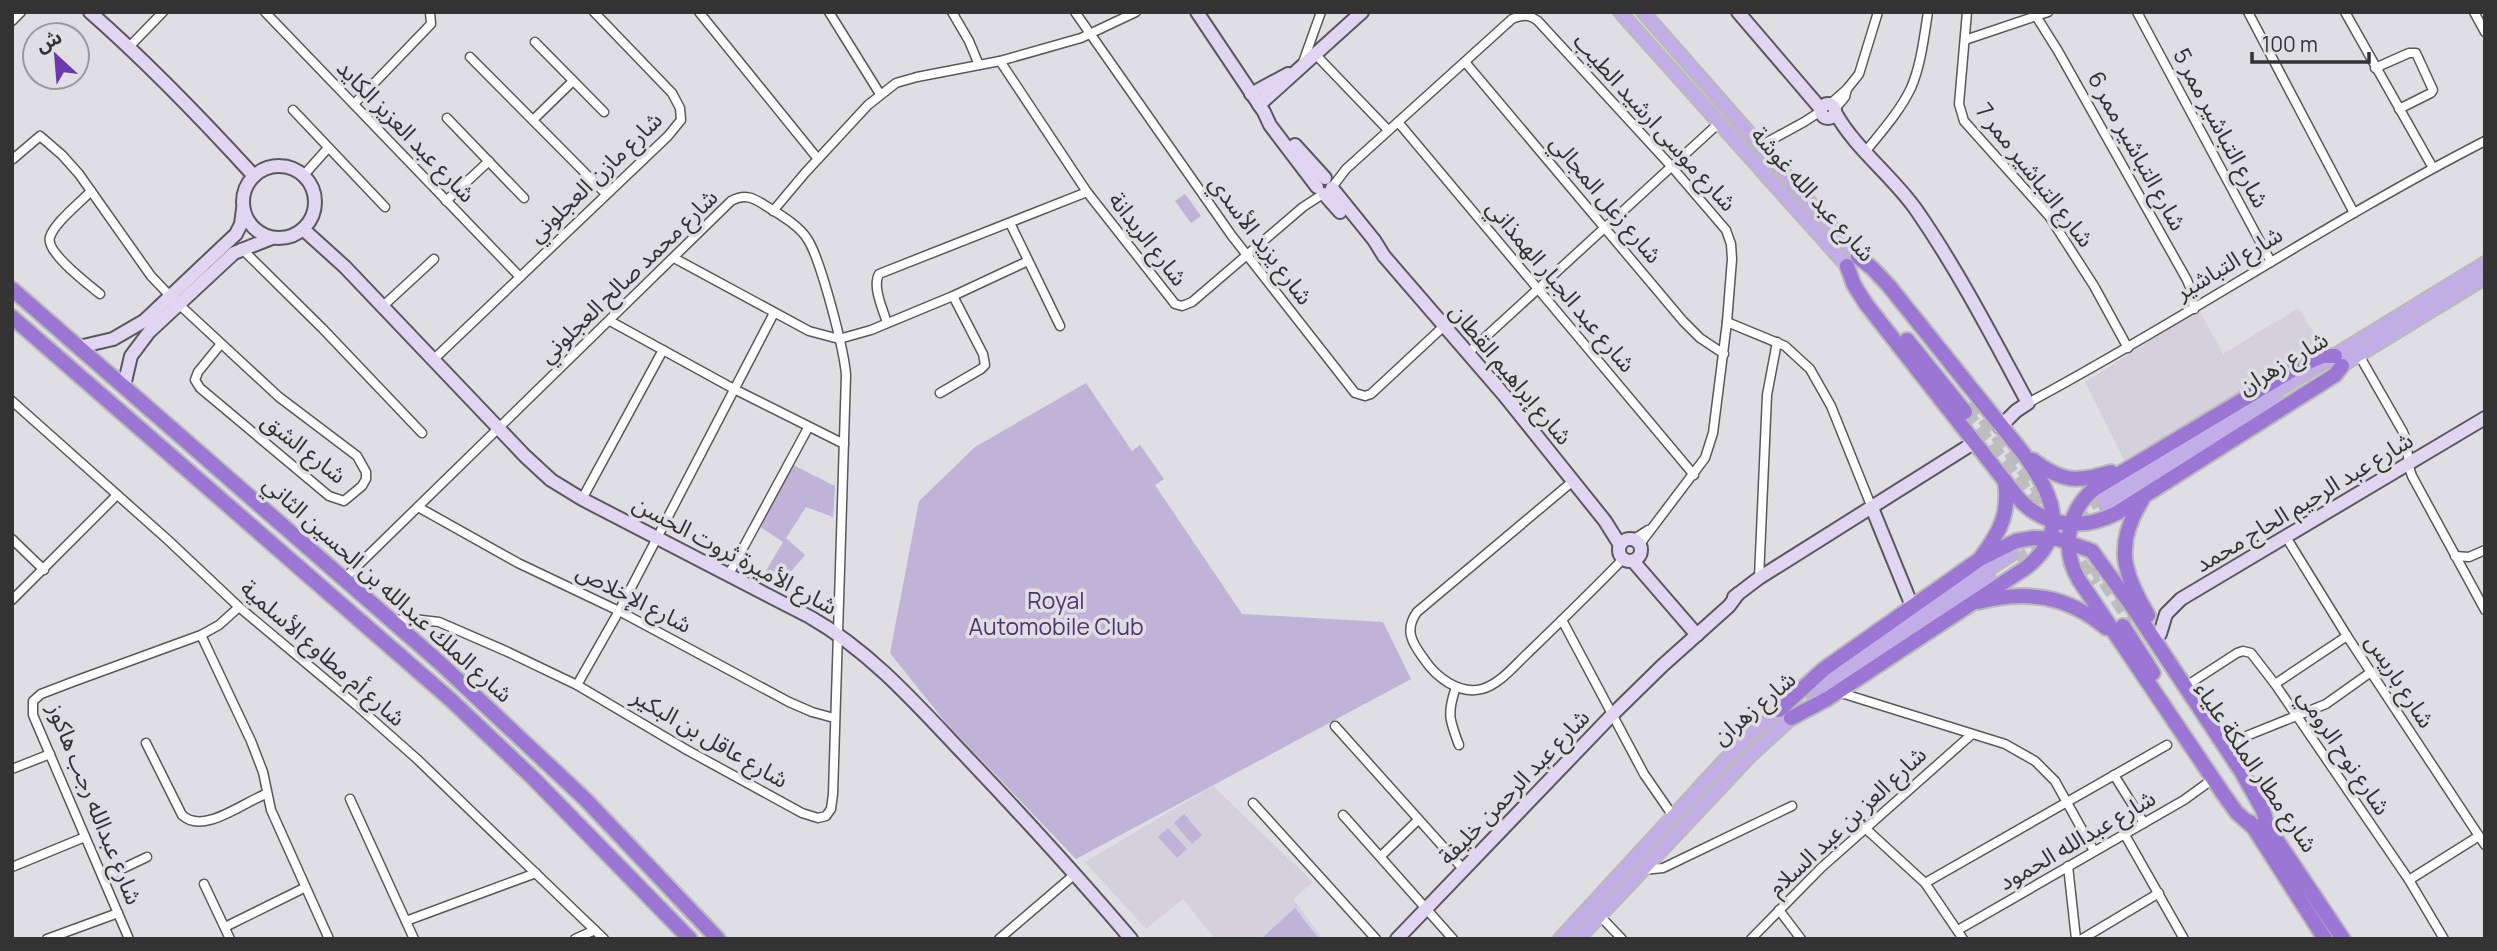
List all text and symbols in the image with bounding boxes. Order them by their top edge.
north arrow [21,21,91,91]
scale bar [2252,21,2369,65]
text: ش [31,23,66,58]
street label: شارع موسى ارشيد الطيب [1565,25,1745,219]
text: 100 m [2262,30,2318,58]
street label: شارع التباشير ممر 5 [2165,42,2277,214]
street label: شارع عبد العزيز الكايد [329,52,483,210]
street label: شارع التباشير ممر 6 [2079,65,2195,237]
street label: شارع التباشير ممر 7 [1968,96,2102,254]
street label: شارع مازن العجلوني [520,104,670,251]
street label: شارع عبد الله غوشة [1743,119,1883,269]
street label: شارع زعل المجالي [1542,127,1670,271]
street label: شارع يزيد الأسدي [1201,168,1321,312]
street label: شارع محمد صالح العجلوني [531,181,726,371]
street label: شارع الريدانة [1100,185,1196,293]
street label: شارع عبد الجبار الهمذاني [1478,192,1644,380]
street label: شارع التباشير [2168,218,2289,309]
street label: شارع إبراهيم القطان [1441,296,1581,452]
street label: شارع زهران [2231,323,2335,403]
street label: شارع الشق [255,404,353,492]
street label: شارع عبد الرحيم الحاج محمد [2188,423,2420,581]
street label: شارع الملك عبدالله بن الحسين الثاني [255,467,520,711]
street label: شارع الأميرة ثروت الحسن [627,487,843,623]
street label: شارع الإخلاص [570,554,698,642]
street label: شارع أم مطاوع الأسلمية [232,572,413,735]
park label: Royal Automobile Club [968,584,1144,642]
street label: شارع باريس [2357,627,2443,735]
street label: شارع زهران [1705,663,1803,753]
street label: شارع مطار الملكة علياء [2186,675,2326,859]
street label: شارع عاقل بن البكير [625,679,795,797]
street label: شارع نوح الرومي [2289,682,2399,822]
street label: شارع عبدالله رجب هاكوز [39,697,151,910]
street label: شارع عبد الرحمن خليفة [1431,701,1597,873]
street label: شارع العز بن عبد السلام [1760,738,1935,905]
street label: شارع عبدالله الحمود [1992,781,2162,899]

